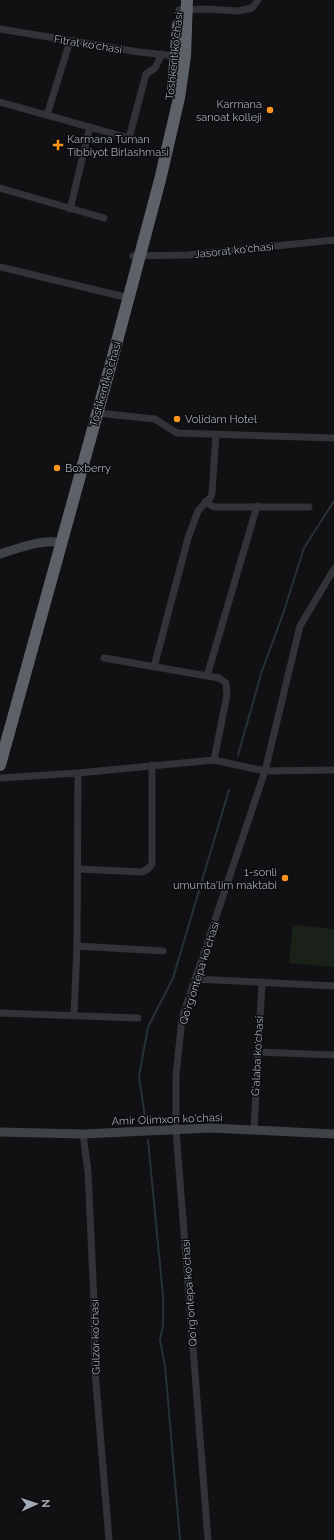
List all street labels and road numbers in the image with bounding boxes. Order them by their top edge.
street label: Toshkent ko'chasi [163,11,186,101]
street label: Fitrat ko'chasi [53,33,123,56]
street label: Jasorat ko'chasi [194,240,274,261]
street label: Toshkent ko'chasi [87,340,124,428]
street label: Qo'rg'ontepa ko'chasi [177,920,222,1026]
street label: G'alaba ko'chasi [249,1016,266,1097]
street label: Amir Olimxon ko'chasi [111,1111,223,1128]
street label: Qo'rg'ontepa ko'chasi [179,1239,200,1347]
street label: Gulzor ko'chasi [88,1299,103,1375]

